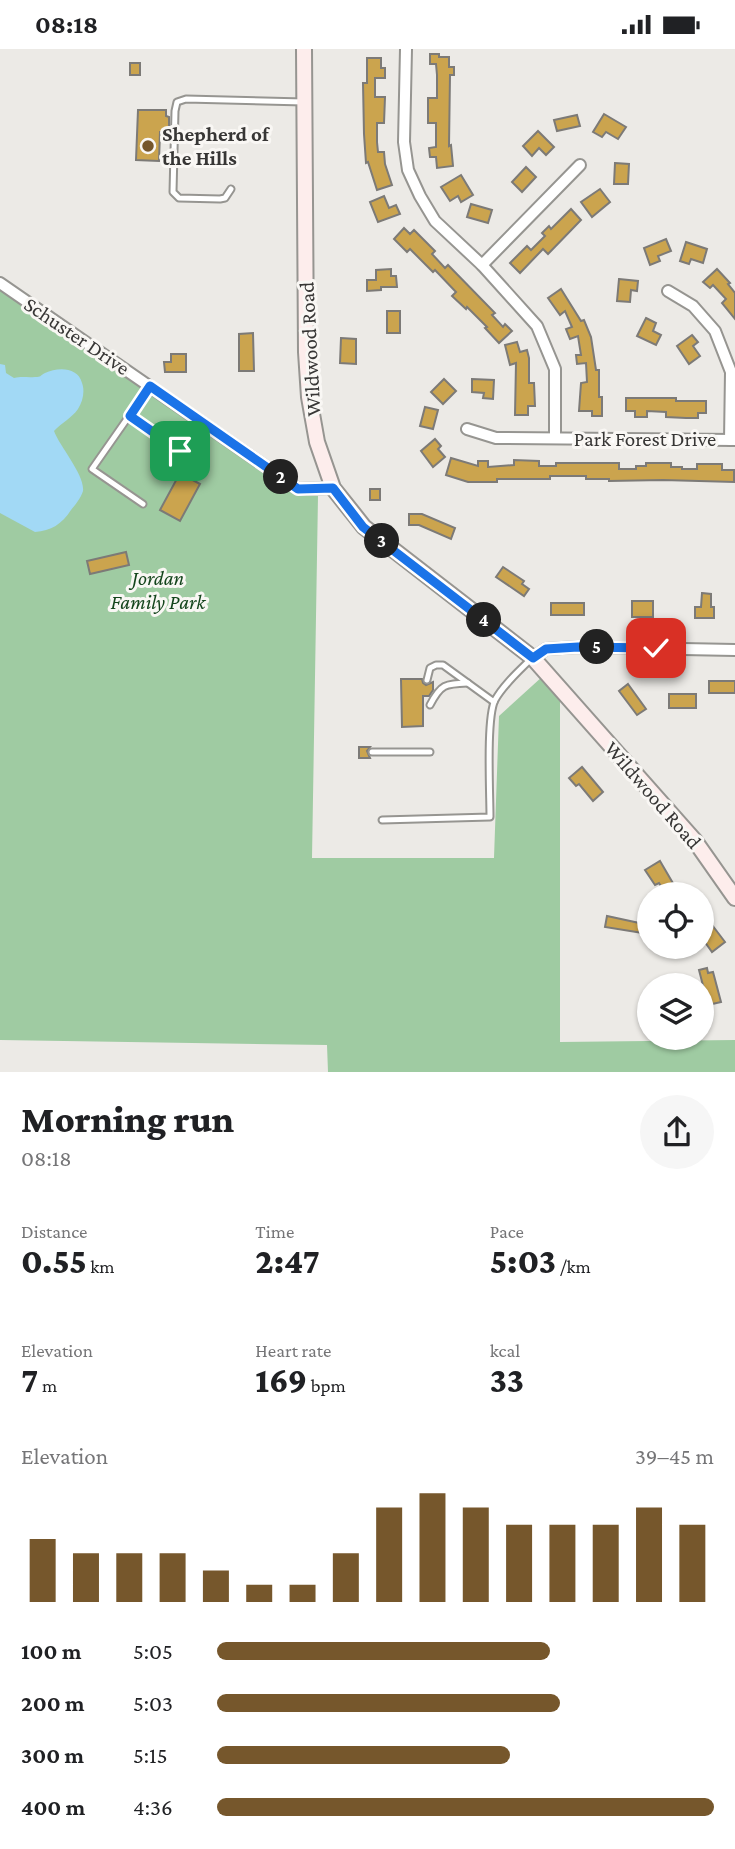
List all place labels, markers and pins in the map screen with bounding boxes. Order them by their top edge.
place label: Shepherd of the Hills [162,122,270,170]
marker: Shepherd of the Hills [140,138,156,154]
pin [150,421,210,481]
pin: 2 [264,459,298,495]
pin: 3 [364,524,400,559]
pin: 4 [466,603,502,637]
pin [626,618,686,678]
pin: 5 [580,629,614,665]

